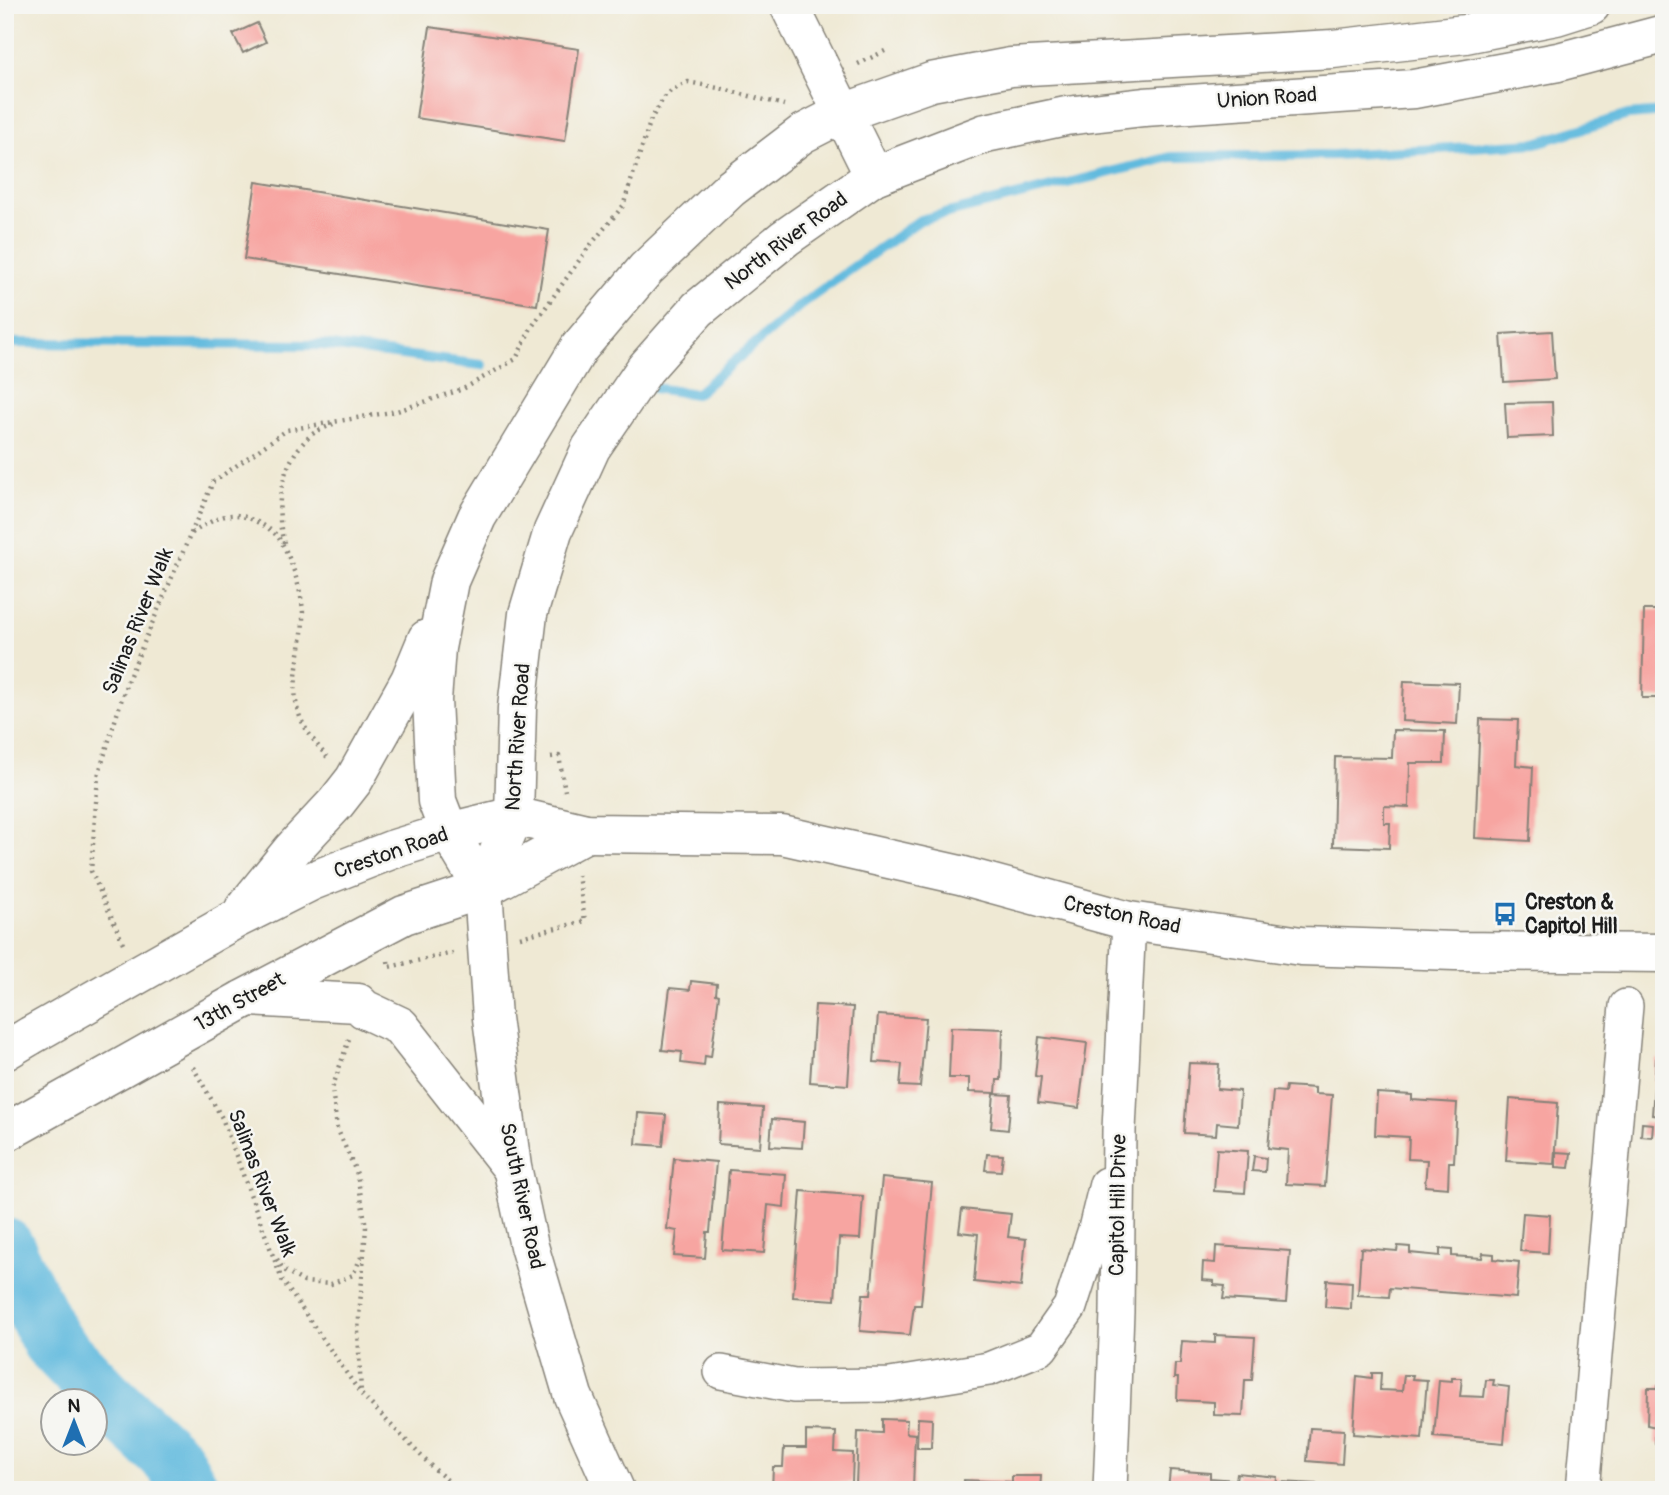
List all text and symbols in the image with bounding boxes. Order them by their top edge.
street label: Union Road [1216,81,1318,115]
street label: North River Road [719,186,853,296]
street label: Salinas River Walk [96,543,180,698]
street label: North River Road [499,662,537,812]
street label: Creston Road [330,821,452,885]
street label: Creston Road [1061,889,1183,941]
place label: Creston & Capitol Hill [1525,889,1618,940]
bus stop icon: Creston & Capitol Hill [1491,900,1519,928]
street label: 13th Street [190,966,291,1038]
street label: Salinas River Walk [221,1105,303,1261]
street label: South River Road [493,1120,551,1272]
street label: Capitol Hill Drive [1103,1133,1133,1276]
north arrow [38,1386,108,1456]
text: N [68,1394,81,1418]

